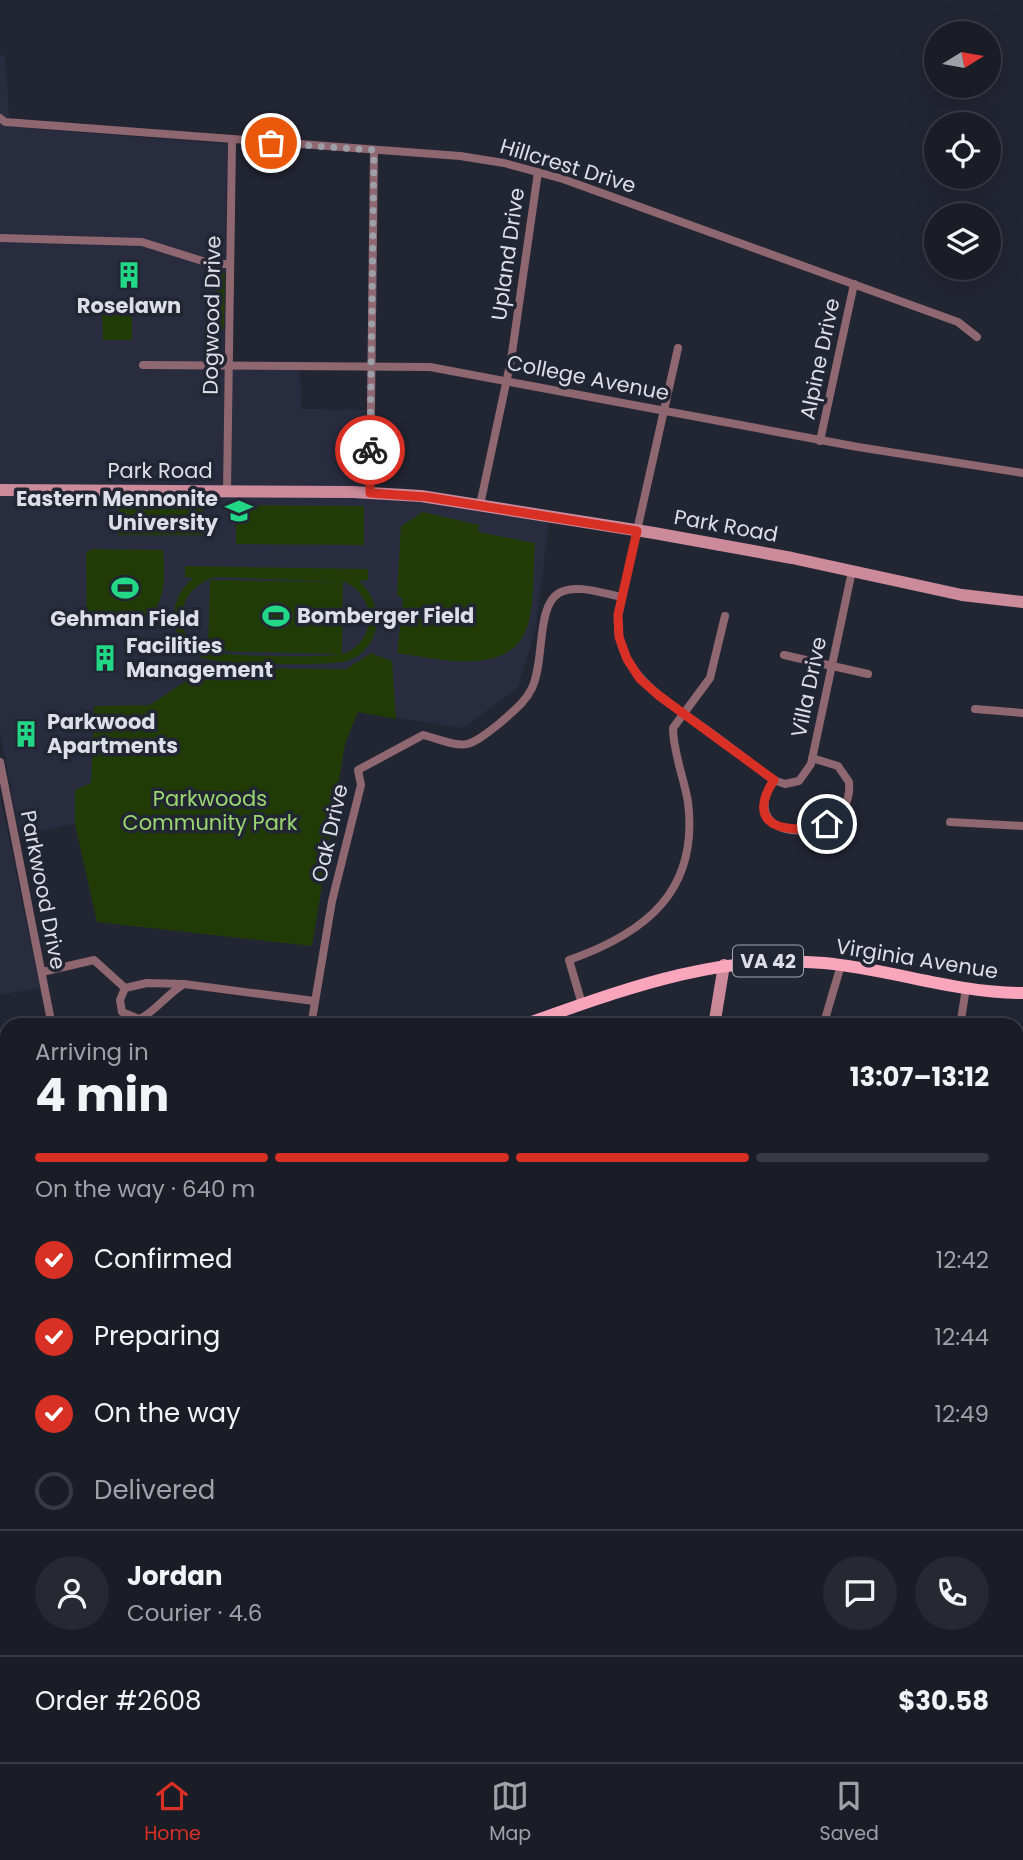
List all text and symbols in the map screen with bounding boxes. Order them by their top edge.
north arrow [924,21,1001,98]
map controls [924,21,1001,280]
button: locate [924,112,1001,189]
pin [241,113,301,173]
icon: bag [252,124,290,162]
street label: Hillcrest Drive [497,131,640,200]
street label: Upland Drive [484,186,531,322]
button: layers [924,203,1001,280]
street label: Dogwood Drive [196,235,227,395]
building icon: Roselawn [114,260,144,290]
place label: Roselawn [77,291,181,320]
street label: Alpine Drive [792,296,847,422]
street label: College Avenue [504,348,672,407]
courier [335,415,405,485]
icon: bike [351,431,389,469]
street label: Park Road [107,456,213,485]
place label: Eastern Mennonite University [16,484,219,537]
school or university icon: Eastern Mennonite University [224,496,254,526]
street label: Park Road [672,502,780,549]
sports icon: Gehman Field [110,573,140,603]
sports icon: Bomberger Field [261,601,291,631]
place label: Bomberger Field [297,601,474,630]
place label: Gehman Field [50,604,200,633]
place label: Facilities Management [126,631,273,684]
street label: Villa Drive [784,634,833,740]
building icon: Facilities Management [90,643,120,673]
place label: Parkwood Apartments [47,707,178,760]
building icon: Parkwood Apartments [11,719,41,749]
street label: Oak Drive [304,781,355,885]
park label: Parkwoods Community Park [122,784,298,837]
pin [797,794,857,854]
icon: home [808,805,846,843]
street label: Parkwood Drive [14,808,73,972]
street label: Virginia Avenue [834,931,1000,986]
road number: VA 42 [733,945,803,976]
text: Arriving in [35,1036,149,1068]
text: 13:07–13:12 [850,1059,989,1095]
text: 4 min [35,1063,169,1127]
text: On the way · 640 m [35,1173,255,1205]
icon: check [35,1241,73,1279]
text: Confirmed [94,1241,232,1277]
text: 12:42 [936,1244,989,1276]
icon: check [35,1318,73,1356]
text: Preparing [94,1318,220,1354]
text: 12:44 [935,1321,989,1353]
icon: check [35,1395,73,1433]
text: On the way [94,1395,241,1431]
text: 12:49 [935,1398,989,1430]
text: Delivered [94,1472,215,1508]
button: person [35,1556,109,1630]
button: chat [823,1556,897,1630]
button: phone [915,1556,989,1630]
text: Jordan [127,1558,223,1594]
text: Courier · 4.6 [127,1597,262,1629]
text: Order #2608 [35,1683,202,1719]
text: $30.58 [898,1683,989,1719]
tab: Home [144,1777,201,1848]
tab: Map [489,1777,531,1848]
tab: Saved [820,1777,879,1848]

